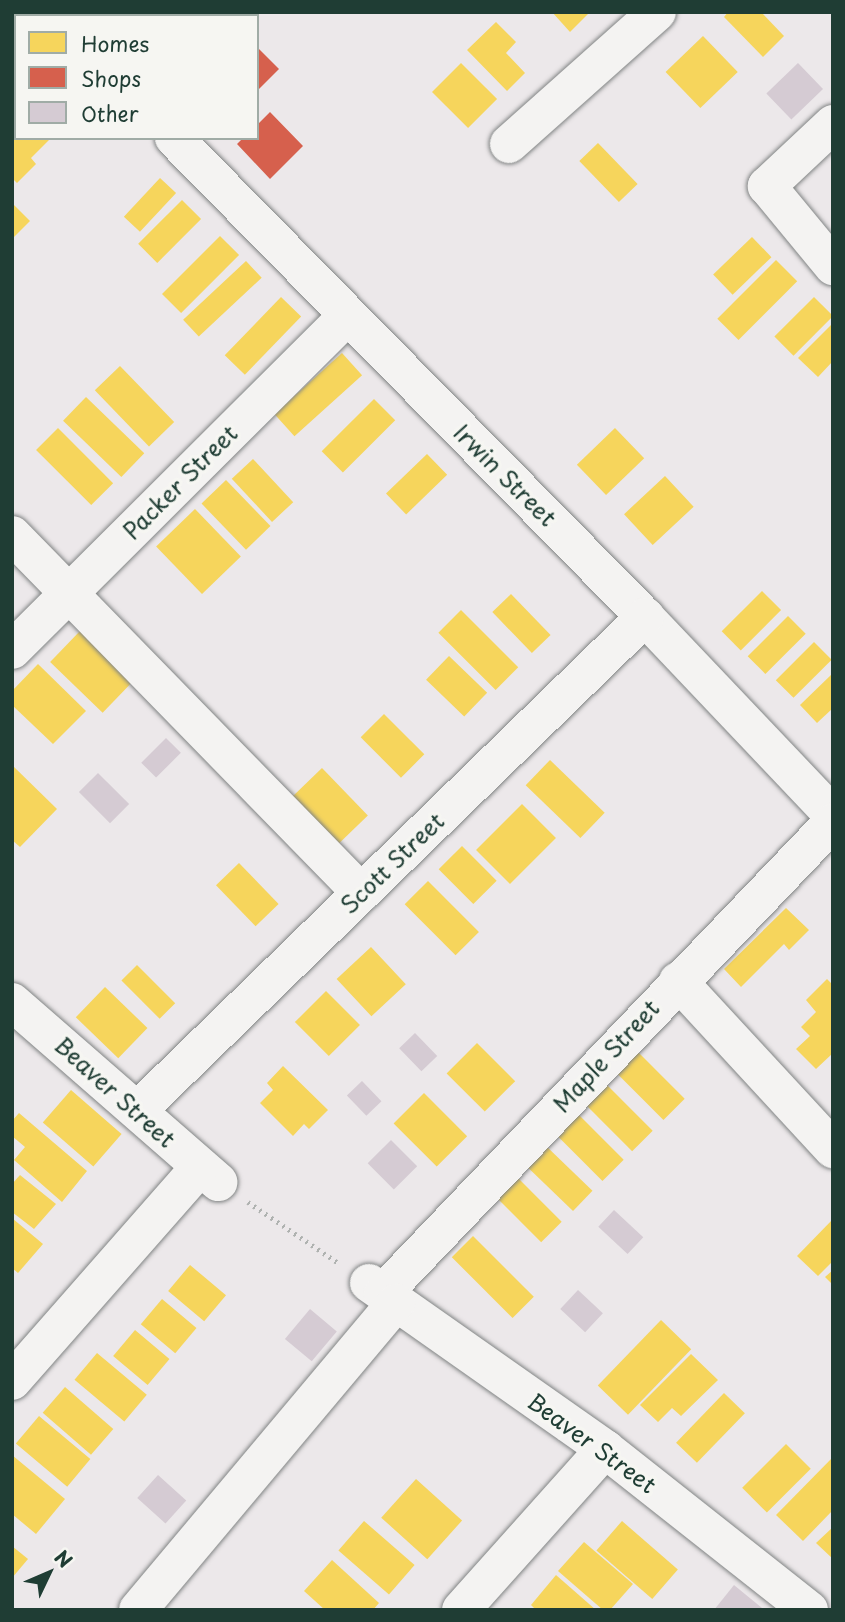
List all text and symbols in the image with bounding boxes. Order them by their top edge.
legend [14,14,259,140]
text: Homes [81,27,149,59]
text: Shops [81,62,141,94]
text: Other [81,97,139,129]
street label: Irwin Street [448,418,562,532]
street label: Packer Street [117,419,243,545]
street label: Scott Street [334,806,450,920]
street label: Maple Street [547,994,665,1118]
street label: Beaver Street [49,1031,181,1153]
street label: Beaver Street [522,1387,662,1499]
north arrow [14,1538,84,1608]
text: N [49,1543,79,1574]

